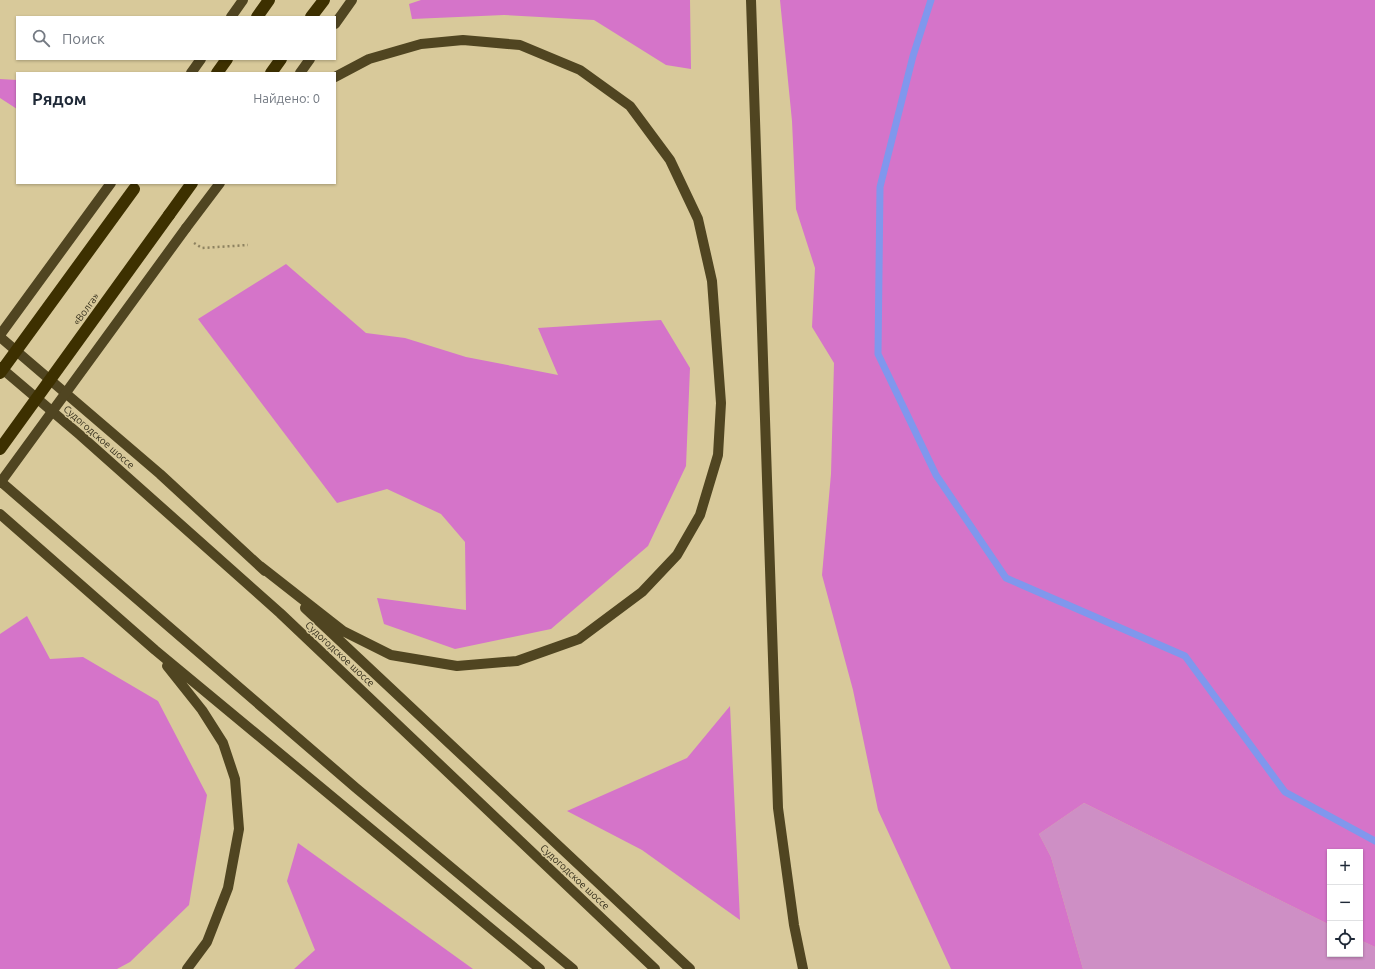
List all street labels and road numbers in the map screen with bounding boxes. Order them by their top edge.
street label: «Волга» [71,291,101,327]
street label: Судогодское шоссе [61,403,137,471]
street label: Судогодское шоссе [303,619,377,689]
street label: Судогодское шоссе [538,842,612,912]

